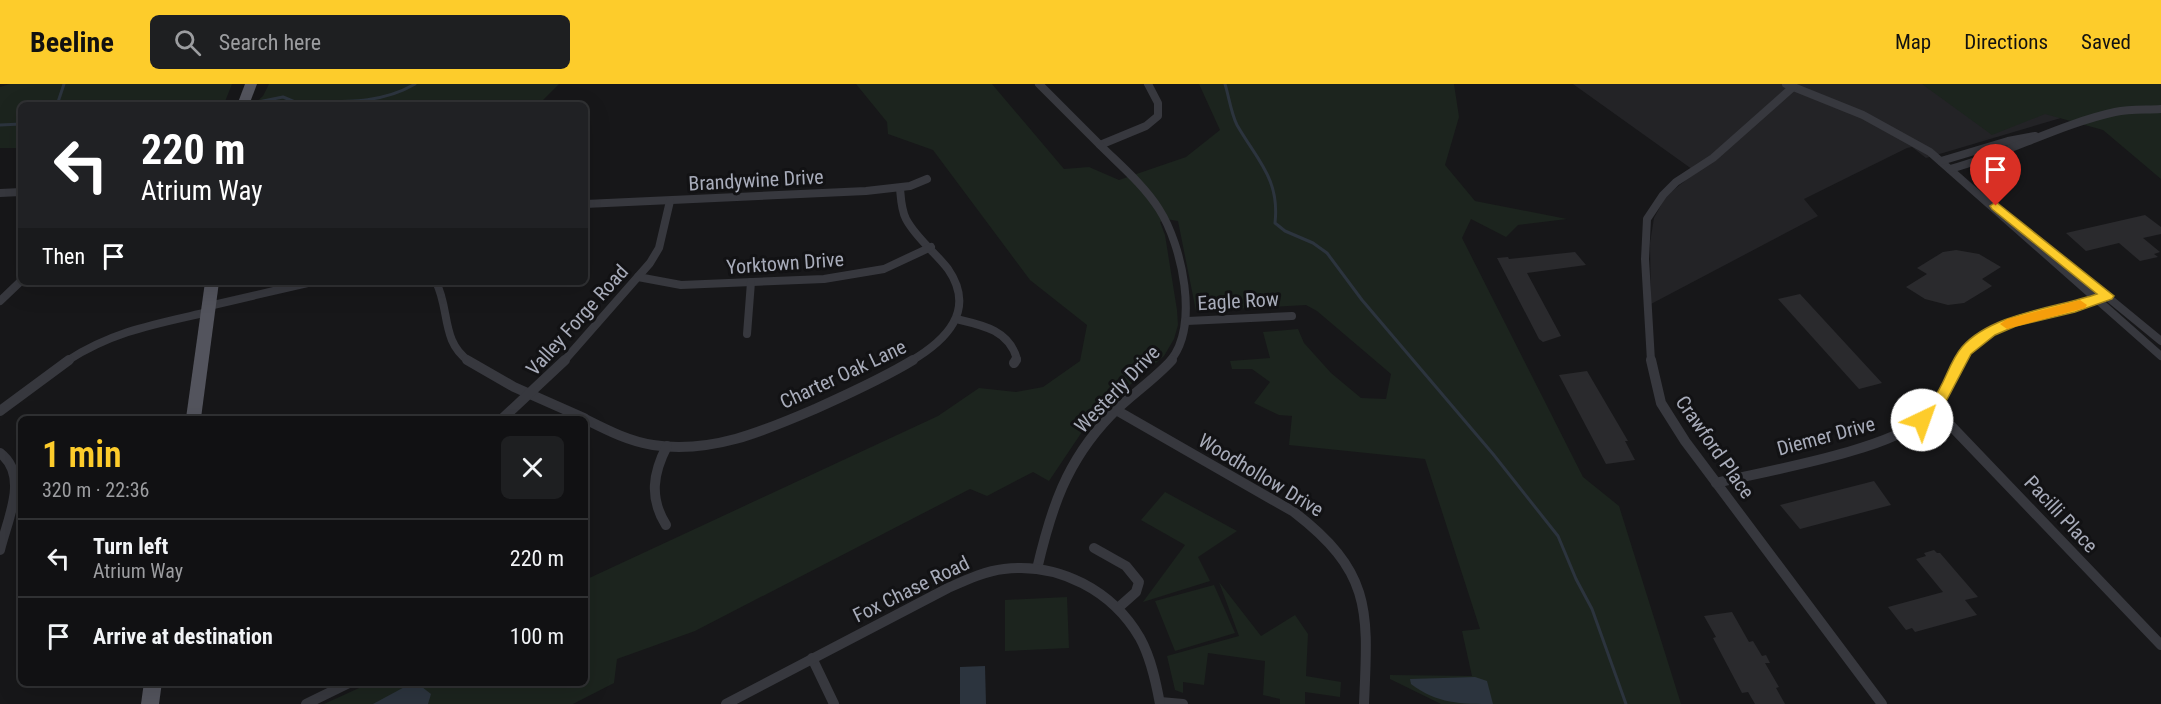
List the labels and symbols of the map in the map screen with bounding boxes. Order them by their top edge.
pin [1970,144,2021,206]
street label: Brandywine Drive [688,164,824,196]
street label: Yorktown Drive [725,247,845,279]
street label: Valley Forge Road [521,260,633,380]
street label: Eagle Row [1197,287,1279,315]
street label: Charter Oak Lane [776,334,910,414]
street label: Westerly Drive [1069,340,1165,438]
position arrow [1890,388,1954,452]
street label: Crawford Place [1671,391,1759,503]
street label: Diemer Drive [1774,411,1878,461]
street label: Woodhollow Drive [1194,428,1328,522]
street label: Pacilli Place [2019,470,2103,558]
street label: Fox Chase Road [849,551,973,627]

